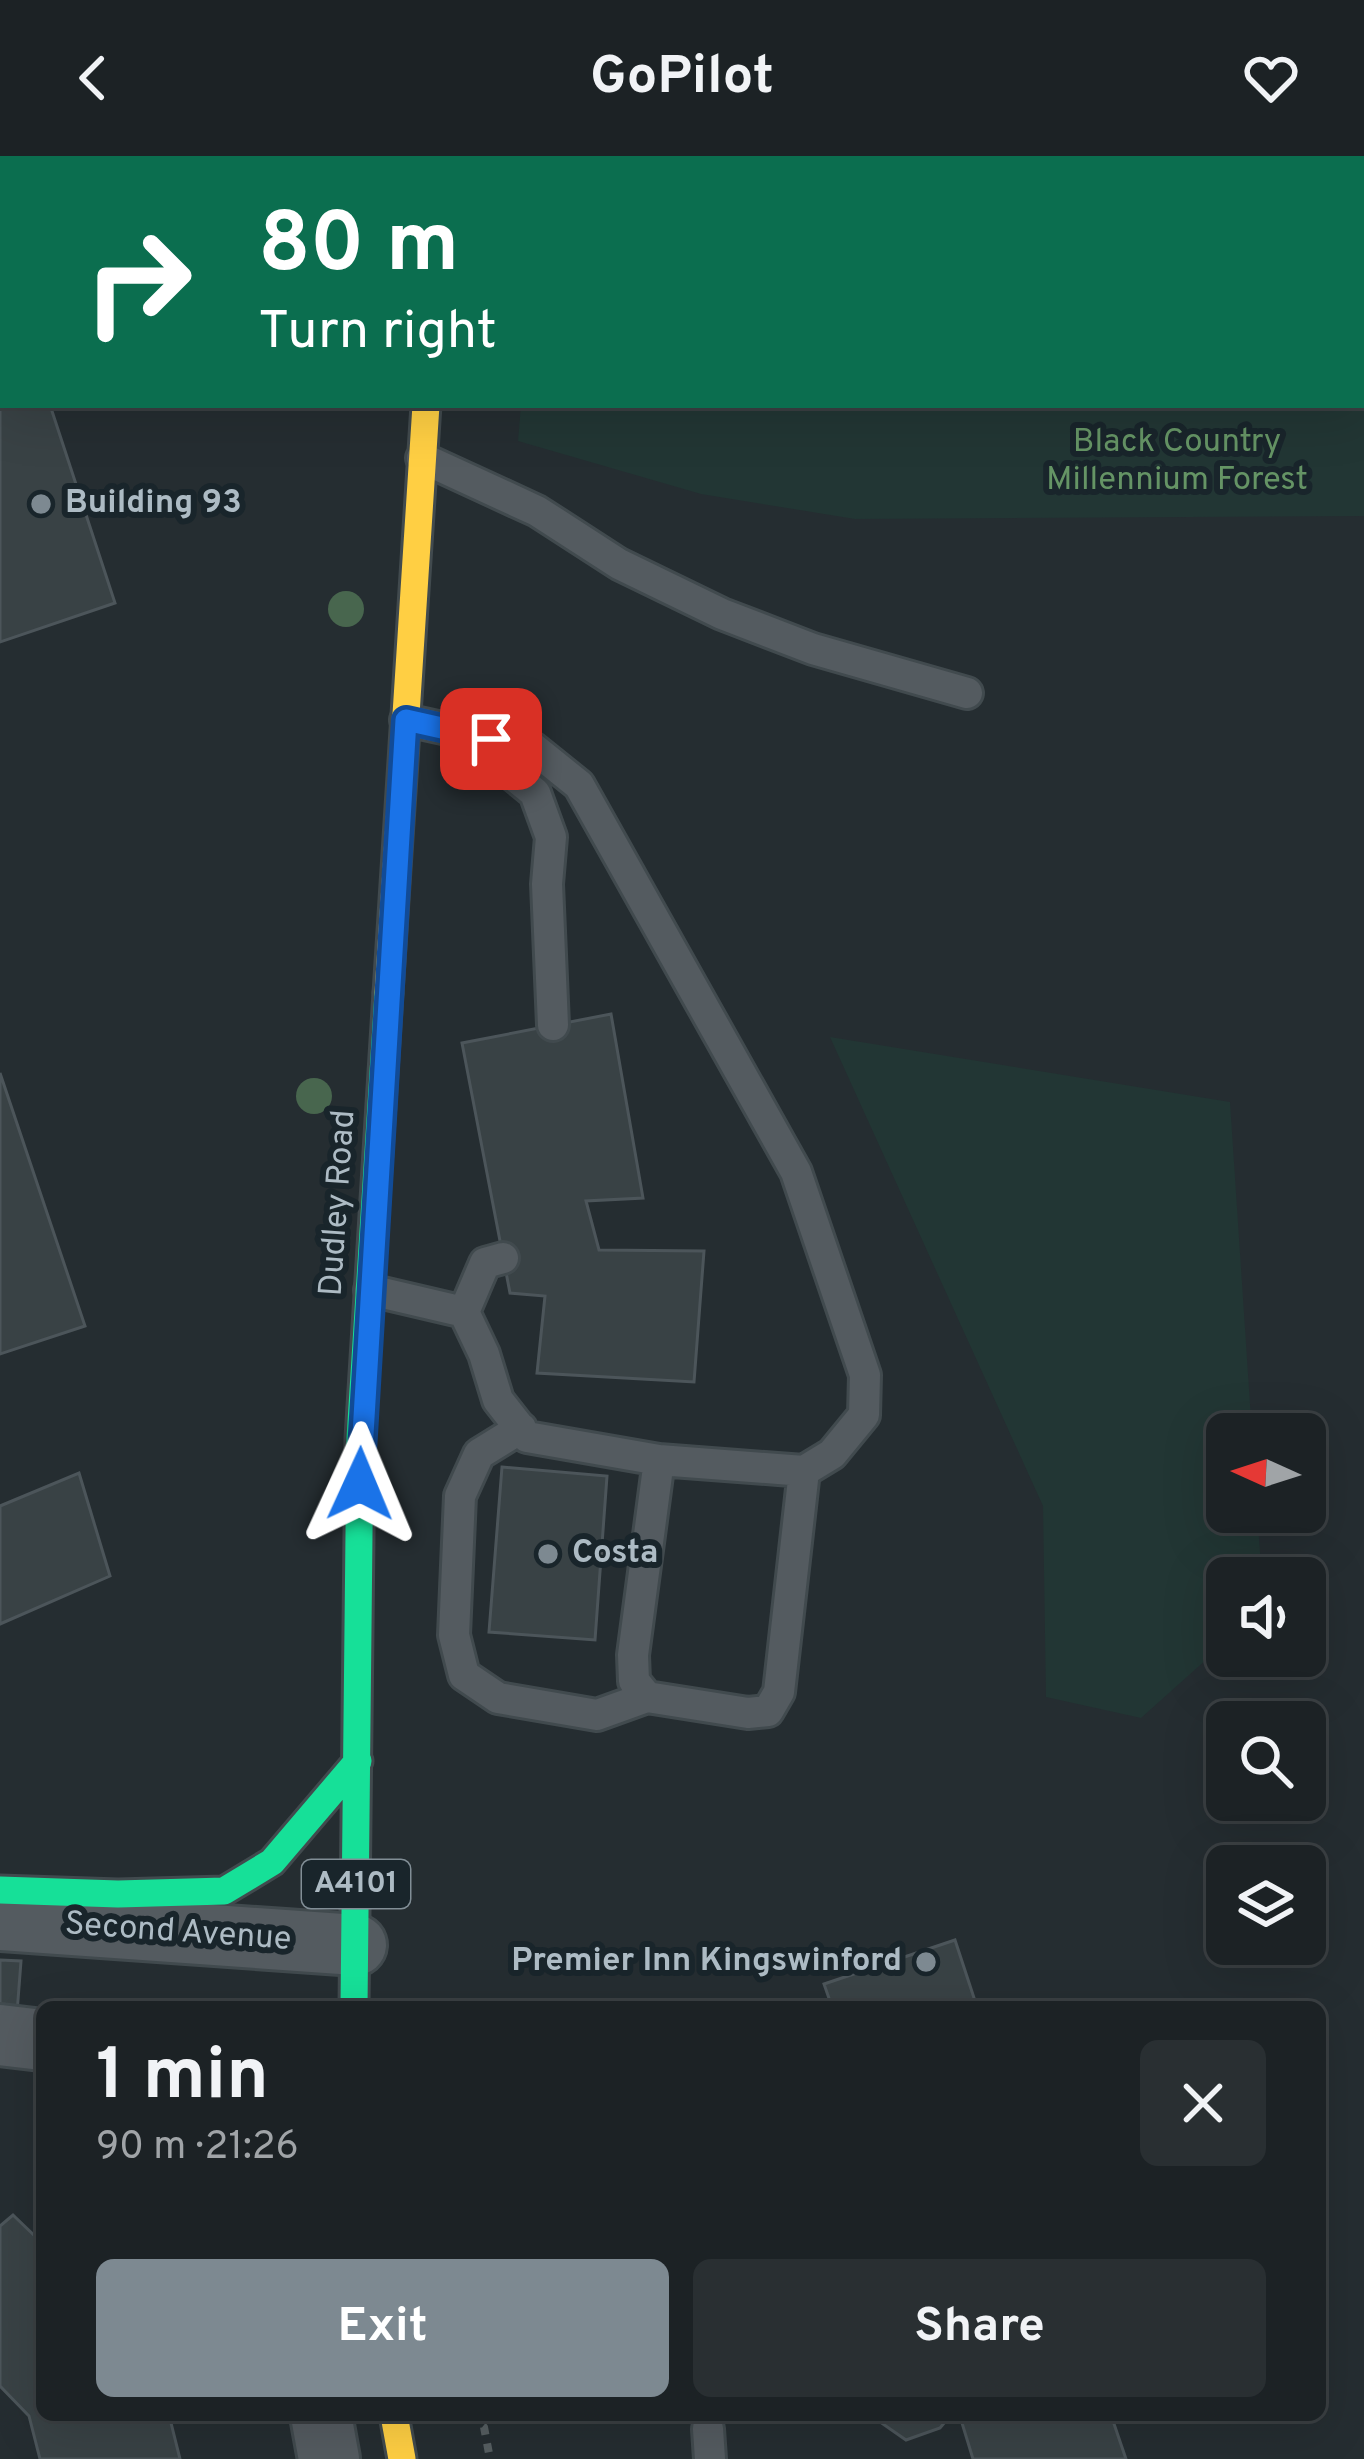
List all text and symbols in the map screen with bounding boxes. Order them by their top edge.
text: GoPilot [590,44,774,113]
icon: back [60,45,126,111]
icon: heart [1238,45,1304,111]
text: 80 m [258,195,459,301]
icon: right [60,204,216,360]
text: Turn right [258,299,497,368]
park label: Black Country Millennium Forest [1046,422,1308,502]
place label: Building 93 [65,483,242,525]
marker: Building 93 [28,491,54,517]
pin [440,688,542,790]
icon: arrive [458,706,524,772]
street label: Dudley Road [312,1108,366,1298]
north arrow [1206,1413,1326,1533]
map controls [1206,1413,1326,1965]
position arrow [297,1421,423,1547]
place label: Costa [572,1533,658,1575]
marker: Costa [535,1541,561,1567]
button: sound [1206,1557,1326,1677]
button: search [1206,1701,1326,1821]
button: layers [1206,1845,1326,1965]
road number: A4101 [302,1860,410,1908]
street label: Second Avenue [63,1904,293,1962]
place label: Premier Inn Kingswinford [511,1941,902,1983]
marker: Premier Inn Kingswinford [913,1949,939,1975]
text: 1 min [96,2033,269,2125]
button: close [1140,2040,1266,2166]
text: 90 m · 21:26 [96,2124,299,2173]
button: Exit [96,2259,669,2397]
button: Share [693,2259,1266,2397]

